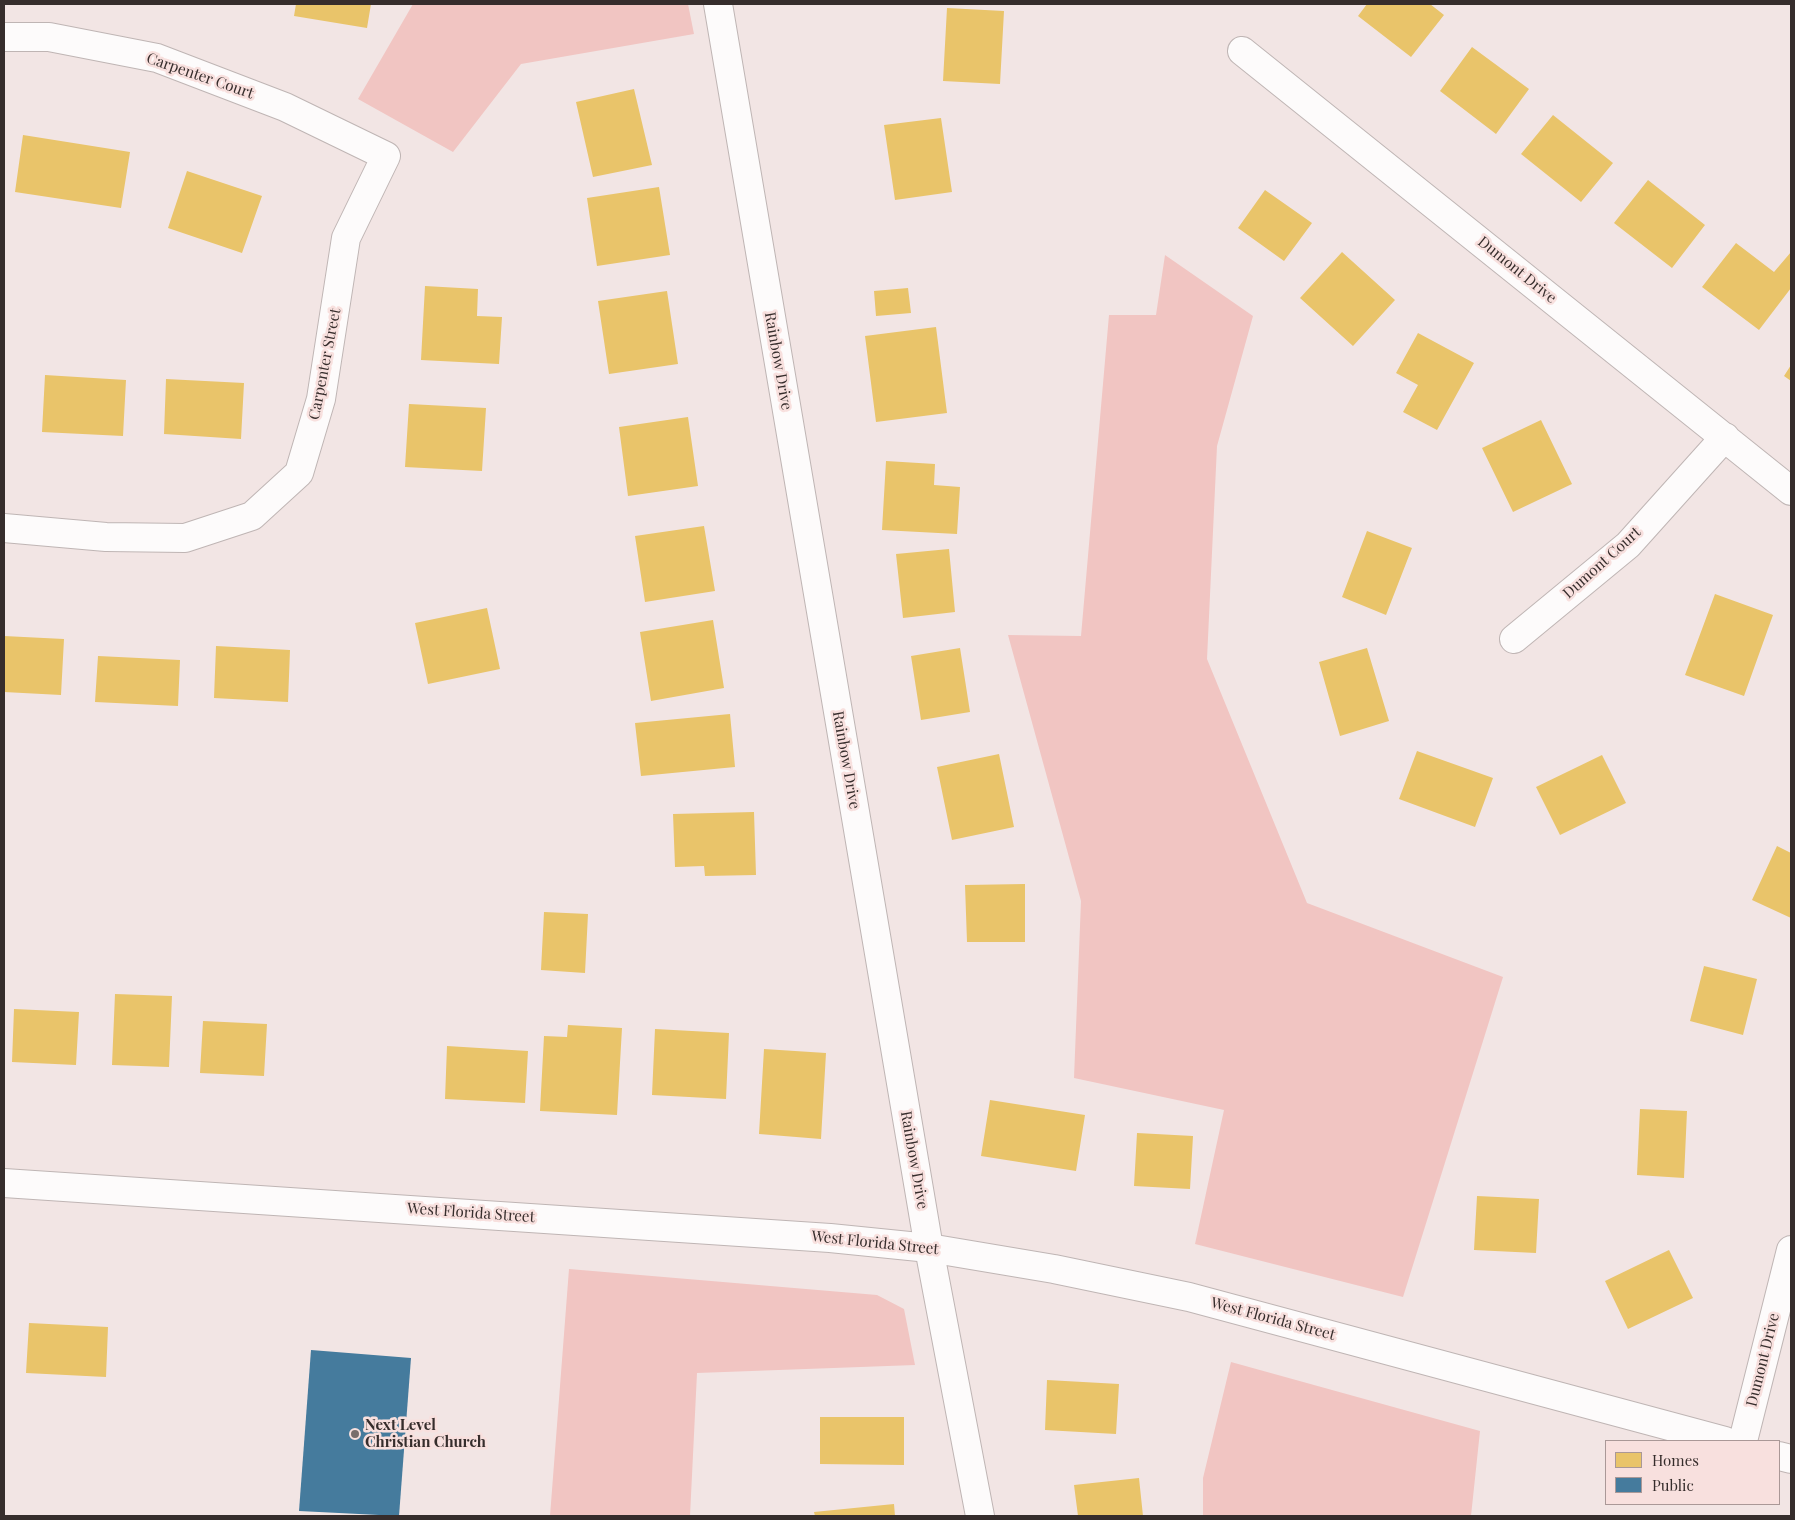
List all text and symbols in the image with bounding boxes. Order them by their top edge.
street label: Carpenter Court [144,49,256,103]
street label: Dumont Drive [1474,233,1560,307]
street label: Carpenter Street [305,307,345,421]
street label: Rainbow Drive [761,311,795,411]
street label: Dumont Court [1559,523,1645,603]
street label: Rainbow Drive [829,710,863,810]
street label: Rainbow Drive [897,1110,931,1210]
street label: West Florida Street [407,1200,535,1226]
street label: West Florida Street [810,1227,940,1259]
street label: West Florida Street [1209,1294,1337,1344]
street label: Dumont Drive [1743,1311,1783,1409]
place label: Next Level Christian Church [365,1416,486,1451]
marker: Next Level Christian Church [349,1428,361,1440]
legend [1605,1440,1780,1505]
text: Homes [1652,1450,1699,1470]
text: Public [1652,1475,1694,1495]

